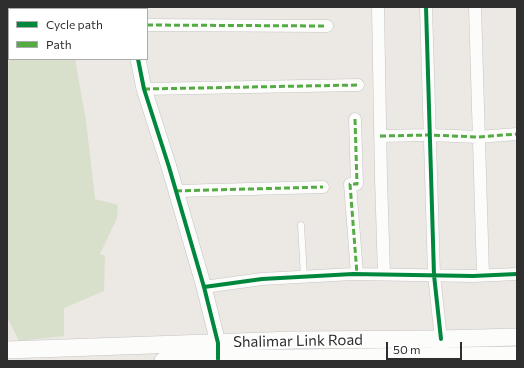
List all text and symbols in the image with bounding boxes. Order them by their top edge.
legend [8,8,148,60]
text: Cycle path [46,17,103,31]
text: Path [46,37,72,51]
street label: Shalimar Link Road [233,331,363,351]
scale bar [388,334,464,360]
text: 50 m [393,342,421,356]

